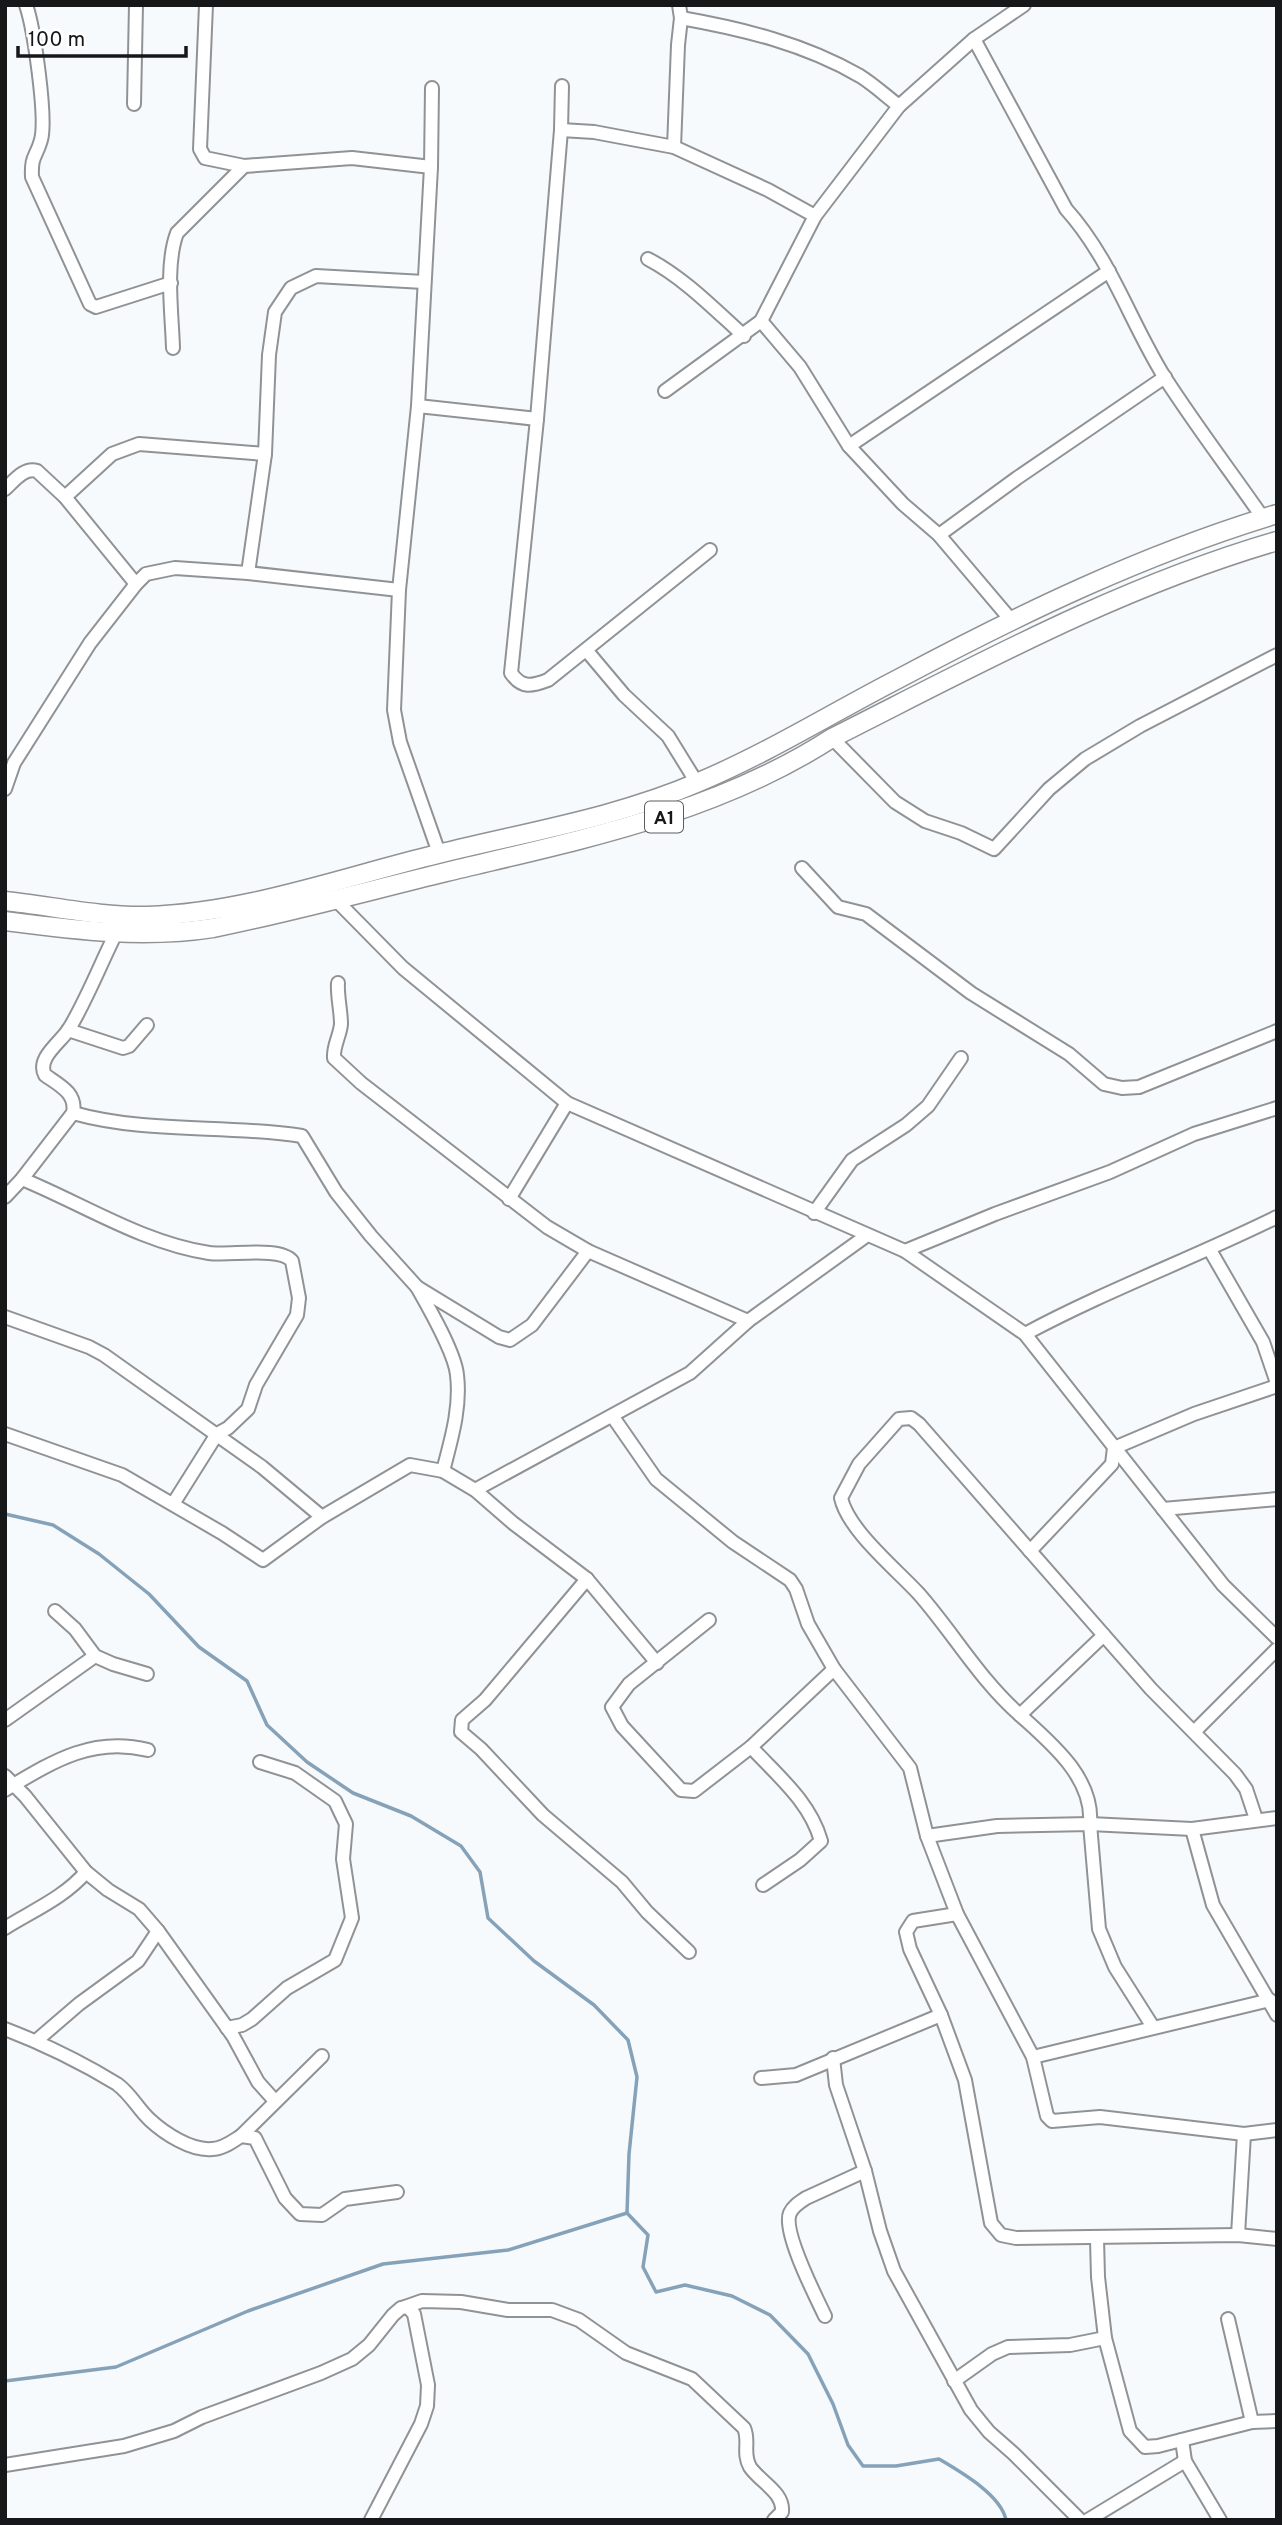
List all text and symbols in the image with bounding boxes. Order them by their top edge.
scale bar [18,14,186,58]
text: 100 m [28,27,85,54]
road number: A1 [645,802,683,832]

